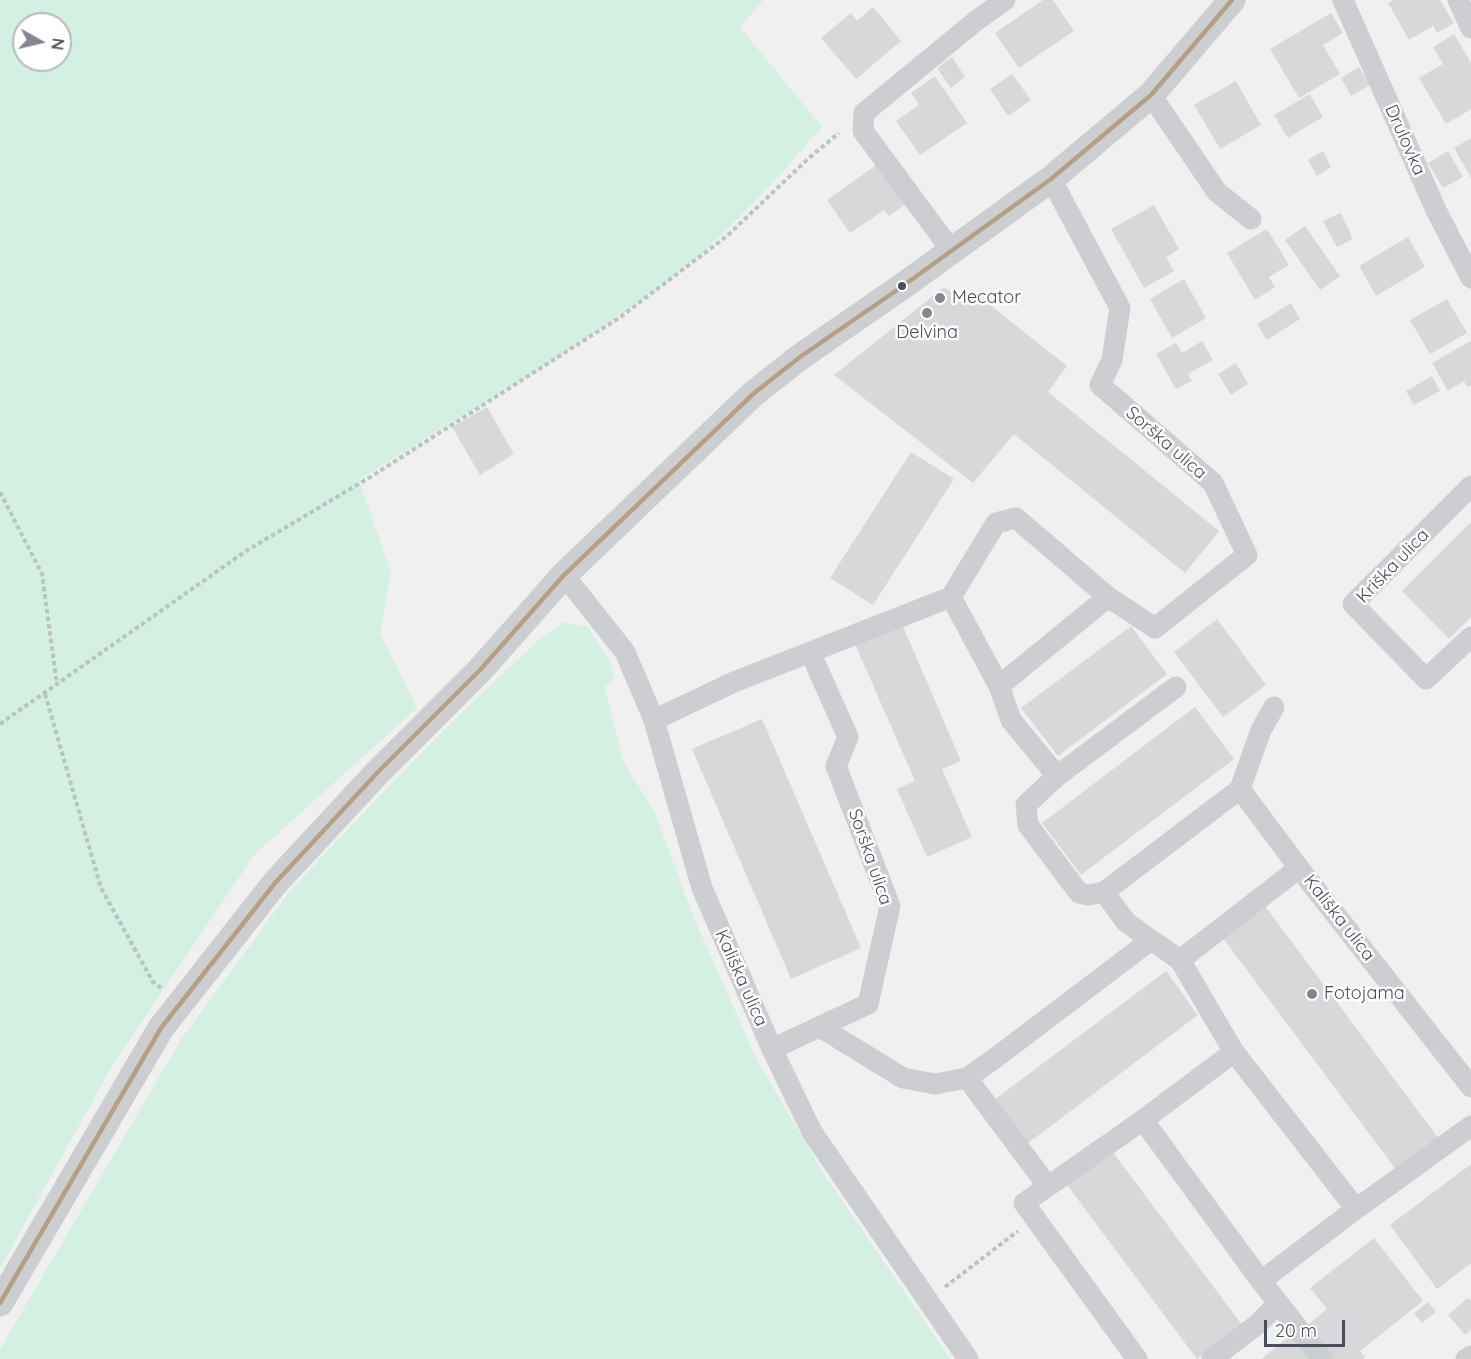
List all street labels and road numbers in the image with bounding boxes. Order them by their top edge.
street label: Drulovka [1380,101,1430,179]
street label: Sorška ulica [1121,402,1211,484]
street label: Kriška ulica [1352,524,1434,608]
street label: Sorška ulica [843,806,897,908]
street label: Kališka ulica [1299,871,1379,965]
street label: Kališka ulica [710,926,772,1030]

